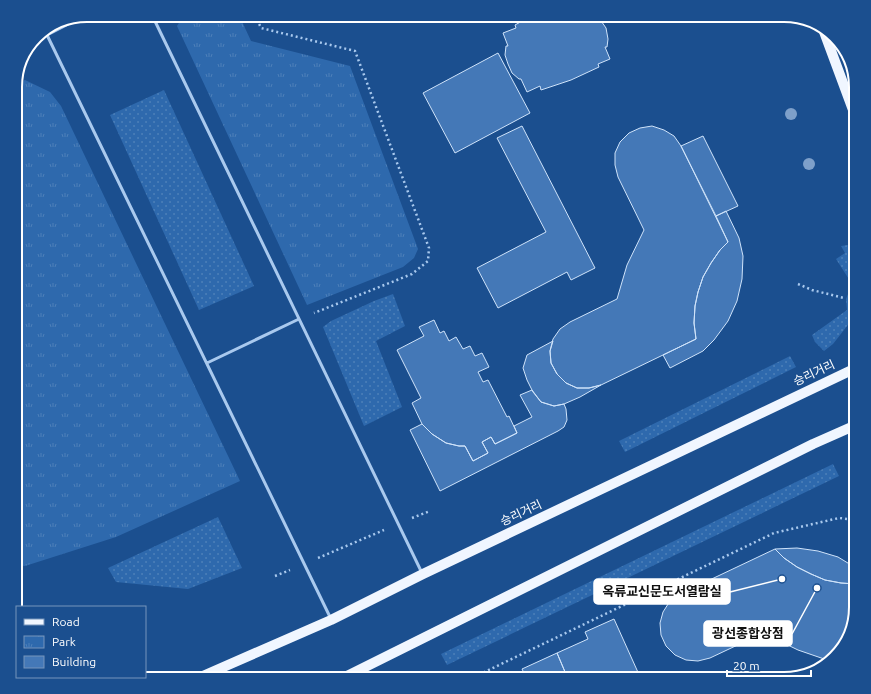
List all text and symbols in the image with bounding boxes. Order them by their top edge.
street label: 승리거리 [791,357,837,388]
street label: 승리거리 [498,497,544,528]
callout: 옥류교신문도서열람실 [594,579,730,604]
text: 옥류교신문도서열람실 [602,584,722,598]
legend [16,606,146,678]
text: Road [52,615,80,628]
callout: 광선종합상점 [704,621,792,646]
text: 광선종합상점 [712,626,784,640]
text: Park [52,635,76,648]
scale bar [727,652,811,678]
text: Building [52,655,96,668]
text: 20 m [733,659,760,672]

